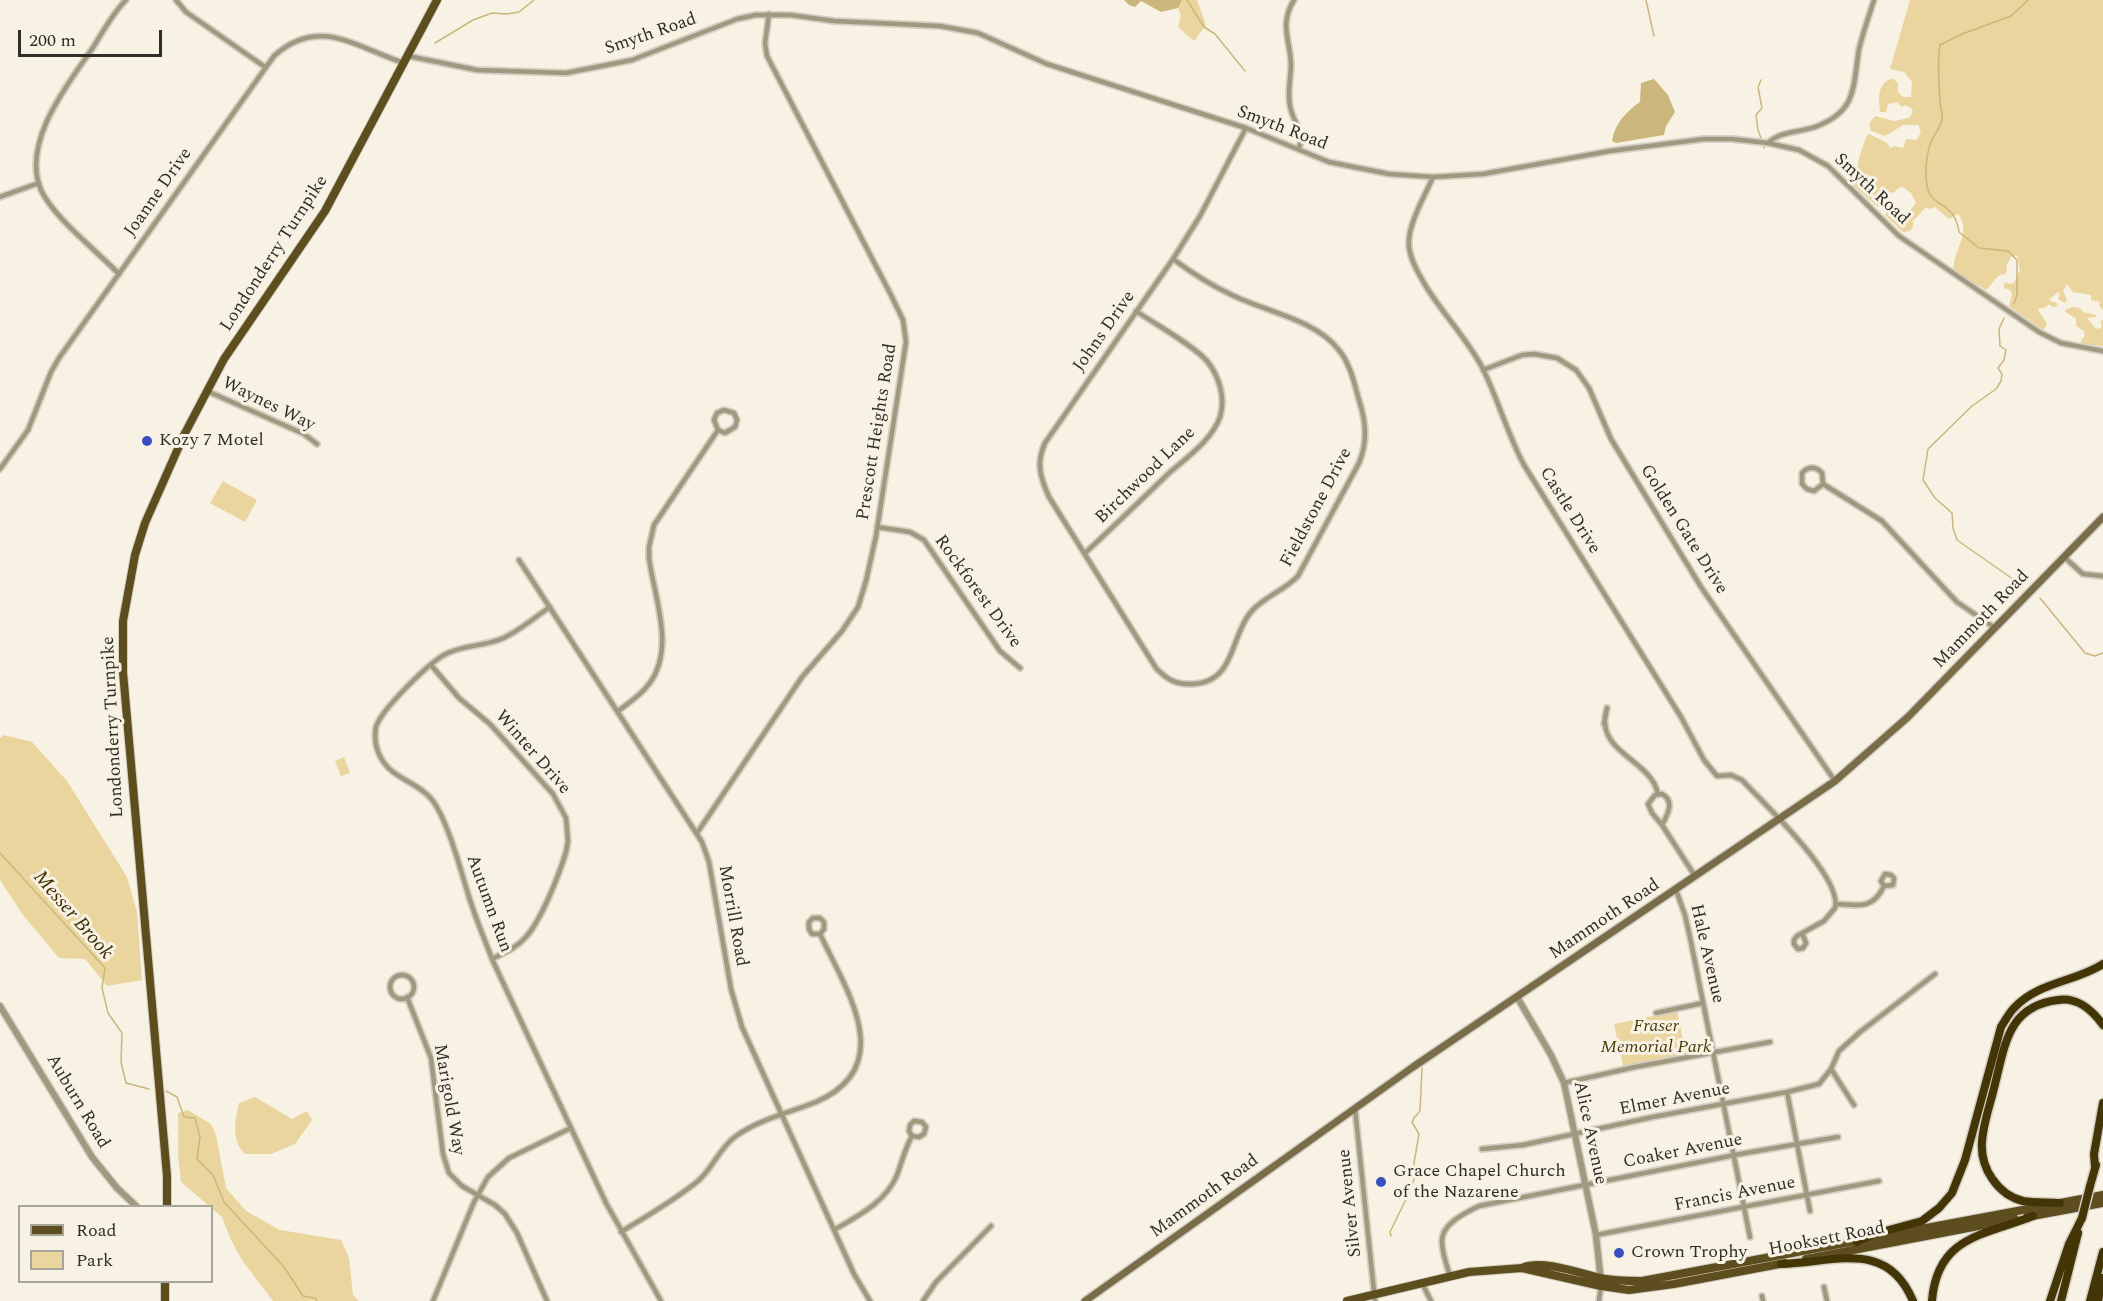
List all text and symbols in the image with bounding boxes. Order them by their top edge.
street label: Smyth Road [602,9,700,61]
scale bar [21,18,165,56]
text: 200 m [29,27,76,54]
street label: Smyth Road [1234,102,1330,156]
street label: Joanne Drive [120,144,198,242]
street label: Smyth Road [1829,150,1913,230]
street label: Londonderry Turnpike [216,172,334,336]
street label: Johns Drive [1069,287,1141,377]
street label: Prescott Heights Road [853,342,903,522]
street label: Waynes Way [218,373,318,437]
street label: Birchwood Lane [1092,423,1200,529]
place label: Kozy 7 Motel [159,430,264,452]
marker: Kozy 7 Motel [140,434,154,448]
street label: Fieldstone Drive [1276,445,1358,571]
street label: Golden Gate Drive [1634,461,1732,599]
street label: Castle Drive [1534,464,1604,558]
street label: Rockforest Drive [929,531,1025,653]
street label: Mammoth Road [1930,566,2034,674]
street label: Londonderry Turnpike [98,636,130,818]
street label: Winter Drive [490,707,574,799]
street label: Autumn Run [460,852,516,956]
street label: Morrill Road [712,864,752,968]
water label: Messer Brook [27,867,117,965]
street label: Mammoth Road [1546,875,1664,965]
street label: Hale Avenue [1684,902,1728,1006]
park label: Fraser Memorial Park [1601,1016,1711,1058]
street label: Marigold Way [428,1043,468,1157]
street label: Auburn Road [40,1051,114,1153]
street label: Alice Avenue [1567,1079,1611,1187]
street label: Elmer Avenue [1618,1079,1732,1121]
street label: Coaker Avenue [1622,1130,1744,1174]
street label: Silver Avenue [1335,1148,1367,1258]
street label: Mammoth Road [1147,1150,1263,1244]
place label: Grace Chapel Church of the Nazarene [1393,1161,1566,1204]
street label: Francis Avenue [1673,1173,1797,1217]
marker: Grace Chapel Church of the Nazarene [1374,1175,1388,1189]
legend [18,1205,213,1283]
text: Road [76,1217,117,1244]
street label: Hooksett Road [1767,1218,1887,1262]
place label: Crown Trophy [1631,1242,1747,1264]
marker: Crown Trophy [1612,1246,1626,1260]
text: Park [76,1247,113,1274]

